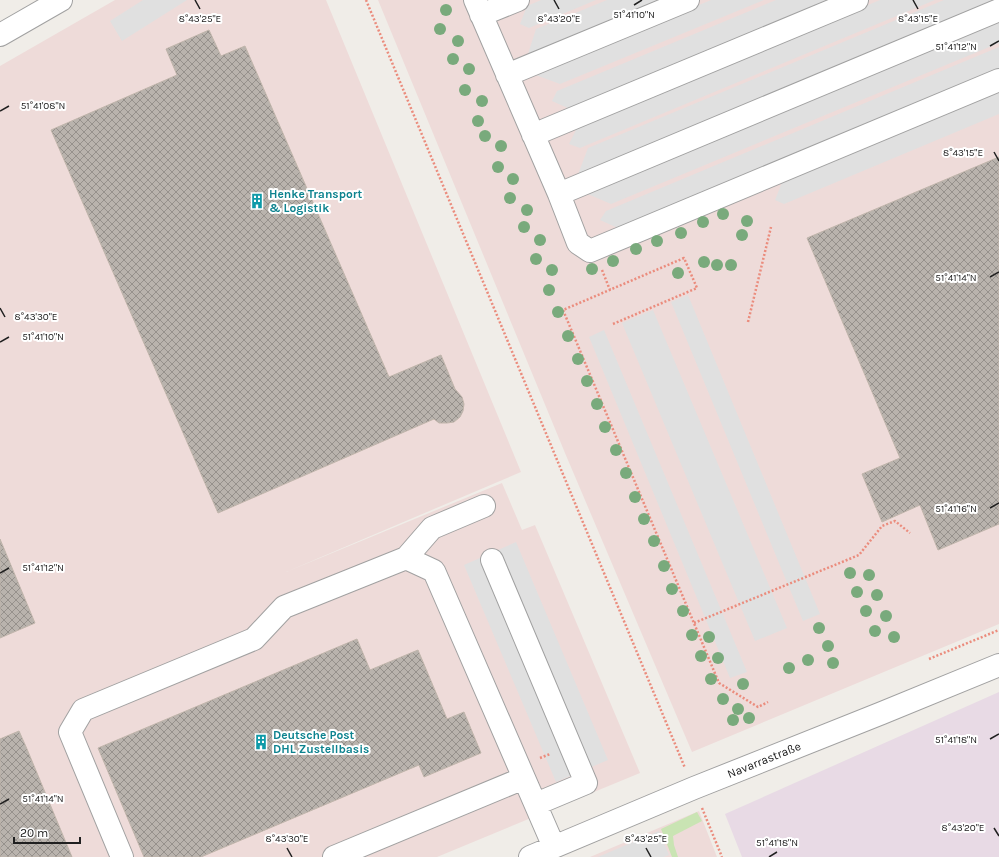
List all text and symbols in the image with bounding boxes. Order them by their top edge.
text: 51°41'10"N [613,9,655,21]
text: 8°43'25"E [179,13,221,25]
text: 8°43'20"E [538,13,580,25]
text: 8°43'15"E [898,13,938,25]
text: 51°41'12"N [935,41,977,53]
text: 51°41'08"N [21,100,65,112]
text: 8°43'15"E [943,147,983,159]
place label: Henke Transport & Logistik [269,187,363,215]
building icon: Henke Transport & Logistik [248,192,266,210]
text: 51°41'14"N [935,272,977,284]
text: 8°43'30"E [15,311,57,323]
text: 51°41'10"N [22,331,64,343]
text: 51°41'16"N [935,503,977,515]
text: 51°41'12"N [22,562,64,574]
place label: Deutsche Post DHL Zustellbasis [273,728,369,756]
building icon: Deutsche Post DHL Zustellbasis [252,733,270,751]
text: 51°41'18"N [935,734,977,746]
street label: Navarrastraße [725,739,803,781]
text: 51°41'14"N [22,793,64,805]
scale bar [14,819,80,845]
text: 8°43'20"E [942,822,984,834]
text: 20 m [20,826,48,840]
text: 8°43'30"E [266,833,308,845]
text: 8°43'25"E [625,833,667,845]
text: 51°41'18"N [756,837,798,849]

